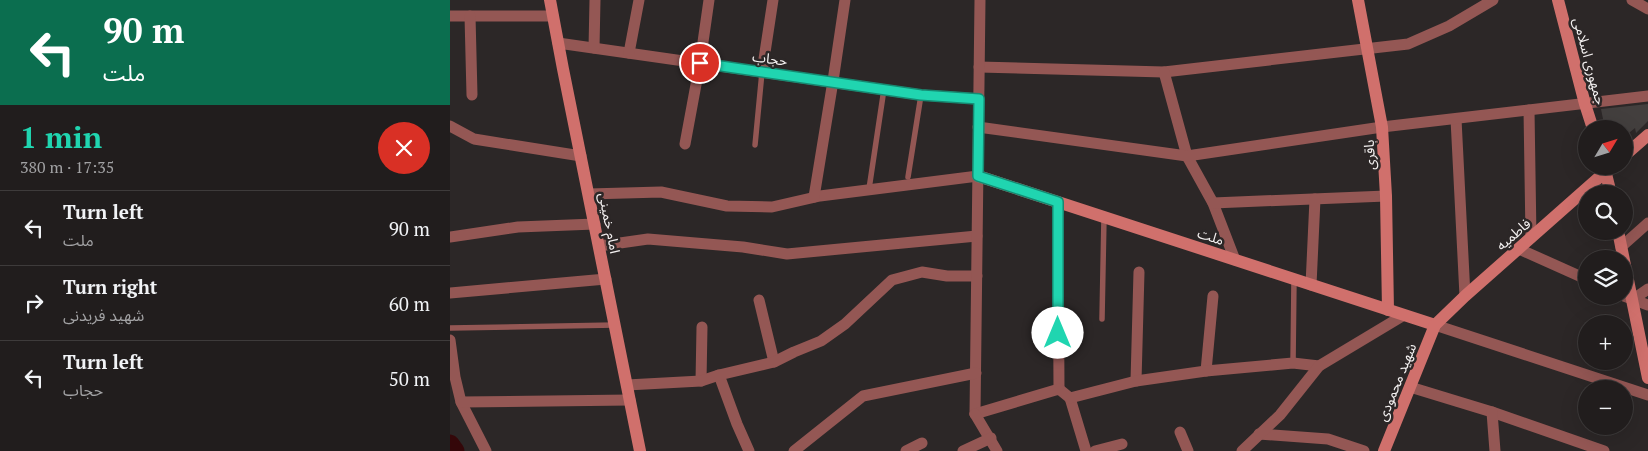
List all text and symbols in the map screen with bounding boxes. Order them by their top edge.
text: 90 m [103,7,184,53]
street label: جمهوری اسلامی [1569,15,1611,107]
icon: left [20,20,85,85]
pin [679,42,721,84]
street label: حجاب [751,46,789,70]
icon: arrive [686,49,714,77]
text: ملت [103,58,145,87]
text: 1 min [20,117,102,157]
north arrow [1578,120,1632,175]
map controls [1578,120,1633,435]
button: close [378,122,430,174]
street label: باقری [1359,139,1379,171]
text: 380 m · 17:35 [20,156,114,178]
button: search [1578,185,1633,240]
street label: امام خمینی [593,191,625,255]
text: Turn left [63,199,144,224]
icon: left [20,214,48,242]
street label: فاطمیه [1492,214,1534,254]
text: 90 m [389,216,430,241]
street label: ملت [1195,223,1227,249]
text: ملت [63,229,94,251]
button: layers [1578,250,1633,305]
text: Turn right [63,274,157,299]
icon: right [20,289,48,317]
text: 60 m [389,291,430,316]
text: شهید فریدنی [63,304,144,326]
position arrow [1031,306,1083,358]
button: + [1578,315,1633,370]
street label: شهید محمودی [1372,340,1420,424]
text: Turn left [63,349,144,374]
icon: left [20,364,48,392]
text: 50 m [389,366,430,391]
text: حجاب [63,379,103,401]
button: − [1578,380,1633,435]

